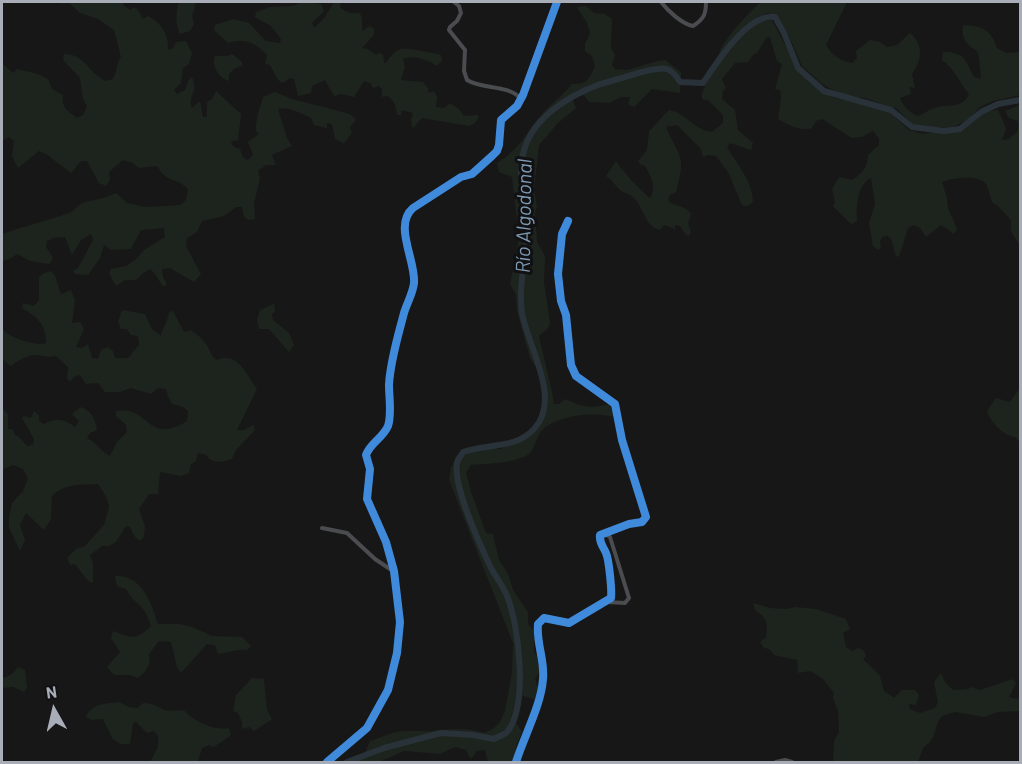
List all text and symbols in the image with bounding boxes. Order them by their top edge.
water label: Río Algodonal [511,159,537,273]
north arrow [24,680,84,740]
text: N [45,682,58,702]

